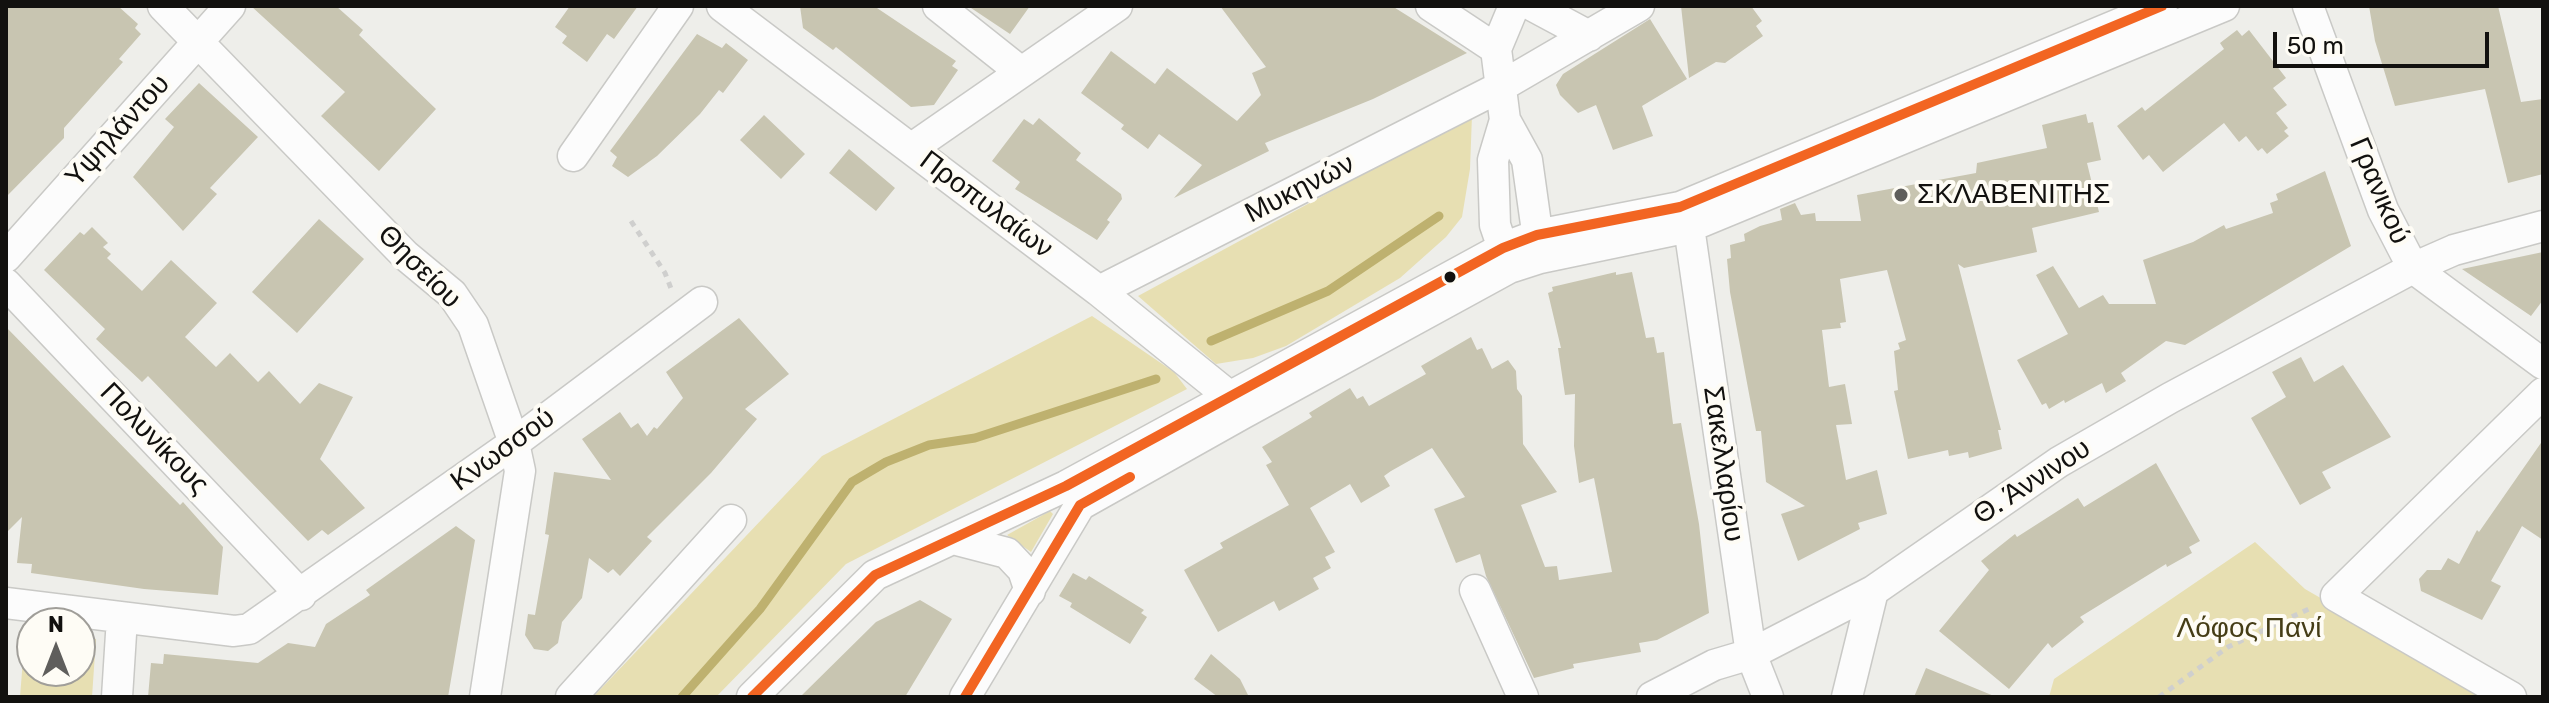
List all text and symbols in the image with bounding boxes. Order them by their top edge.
scale bar [2277,16,2493,66]
text: 50 m [2287,32,2344,60]
street label: Υψηλάντου [59,68,177,194]
street label: Γρανικού [2342,133,2416,249]
street label: Προπυλαίων [913,144,1059,266]
street label: Μυκηνών [1240,147,1360,231]
place label: ΣΚΛΑΒΕΝΙΤΗΣ [1917,178,2110,212]
marker: ΣΚΛΑΒΕΝΙΤΗΣ [1892,186,1910,204]
street label: Θησείου [370,218,468,316]
unlabelled marker [1442,269,1458,285]
street label: Πολυνίκους [93,376,215,502]
street label: Σακελλαρίου [1695,384,1751,544]
street label: Κνωσσού [445,401,561,499]
street label: Θ. Άννινου [1967,432,2097,532]
north arrow [16,607,96,687]
text: N [48,611,64,638]
park label: Λόφος Πανί [2177,612,2321,646]

